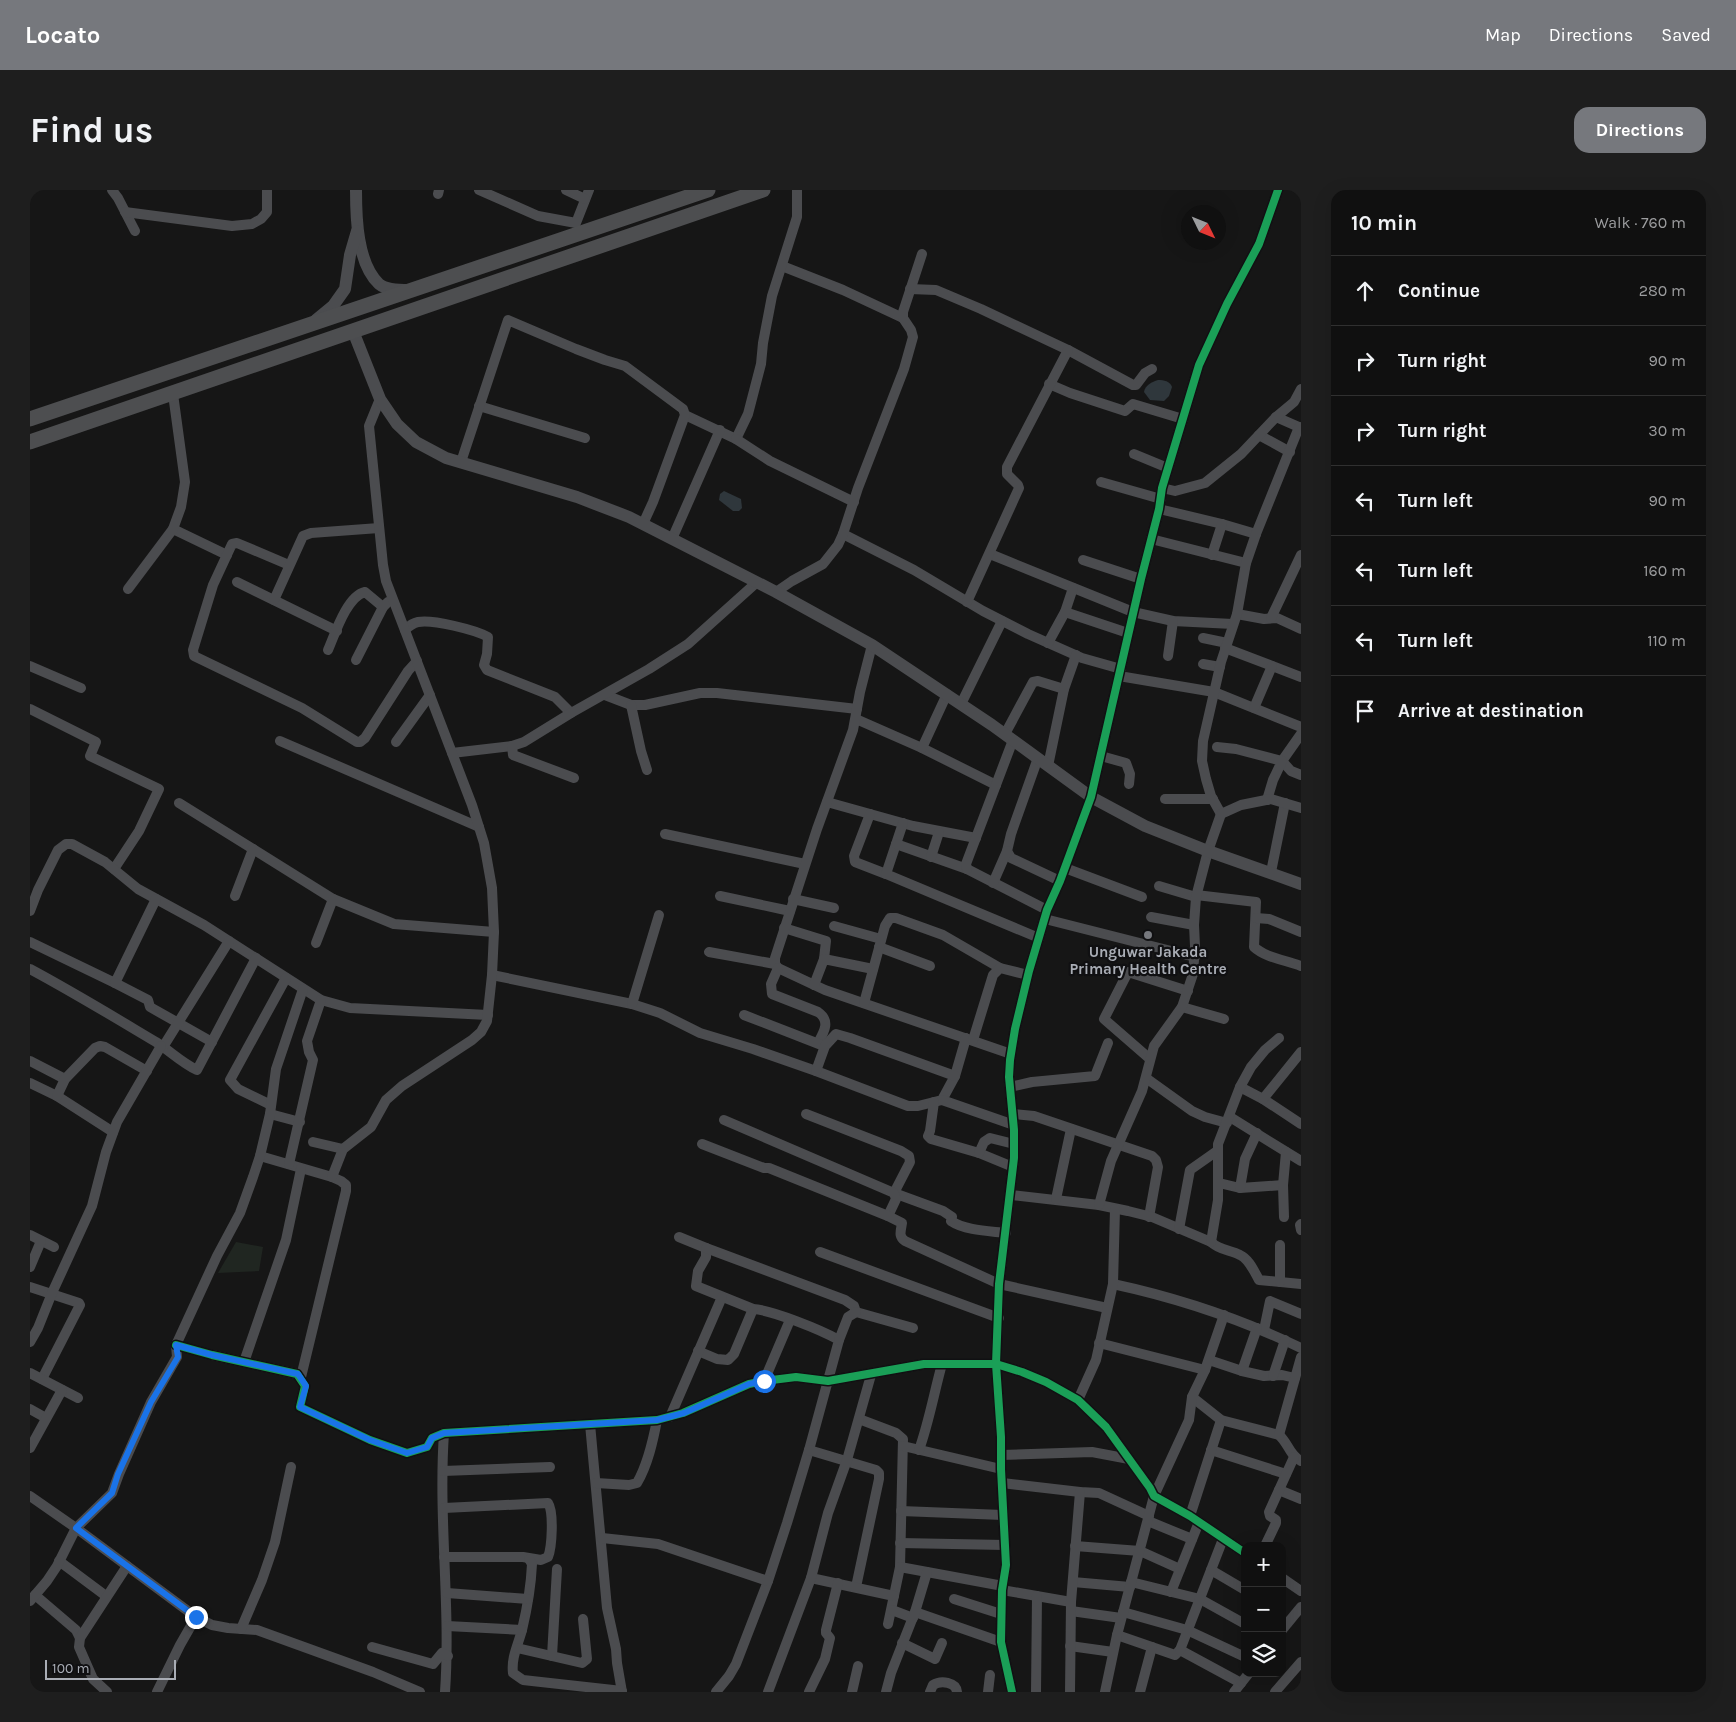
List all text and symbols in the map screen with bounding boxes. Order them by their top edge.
text: Locato [25,21,100,49]
text: Map [1485,24,1521,46]
text: Directions [1549,24,1633,46]
text: Saved [1661,24,1711,46]
button: Directions [1574,107,1706,153]
text: Find us [30,110,153,151]
north arrow [1181,205,1226,250]
text: 10 min [1351,211,1417,235]
text: Walk · 760 m [1595,213,1686,232]
icon: ahead [1351,277,1379,305]
text: Continue [1398,280,1480,302]
text: 280 m [1639,281,1686,300]
icon: right [1351,347,1379,375]
text: Turn right [1398,350,1487,372]
text: 90 m [1648,351,1686,370]
icon: right [1351,417,1379,445]
text: Turn right [1398,420,1487,442]
text: 30 m [1648,421,1686,440]
icon: left [1351,487,1379,515]
text: Turn left [1398,490,1473,512]
text: 90 m [1648,491,1686,510]
icon: left [1351,557,1379,585]
text: Turn left [1398,560,1473,582]
text: 160 m [1643,561,1686,580]
icon: left [1351,627,1379,655]
text: Turn left [1398,630,1473,652]
text: 110 m [1647,631,1686,650]
icon: arrive [1351,697,1379,725]
text: Arrive at destination [1398,700,1584,722]
marker: Unguwar Jakada Primary Health Centre [1142,929,1154,941]
place label: Unguwar Jakada Primary Health Centre [1069,943,1227,978]
route start [753,1370,776,1393]
map controls [1241,1542,1286,1677]
button: + [1241,1542,1286,1587]
button: − [1241,1587,1286,1632]
route end [185,1606,208,1629]
button: layers [1241,1632,1286,1677]
scale bar [45,1657,176,1680]
text: 100 m [52,1660,90,1677]

